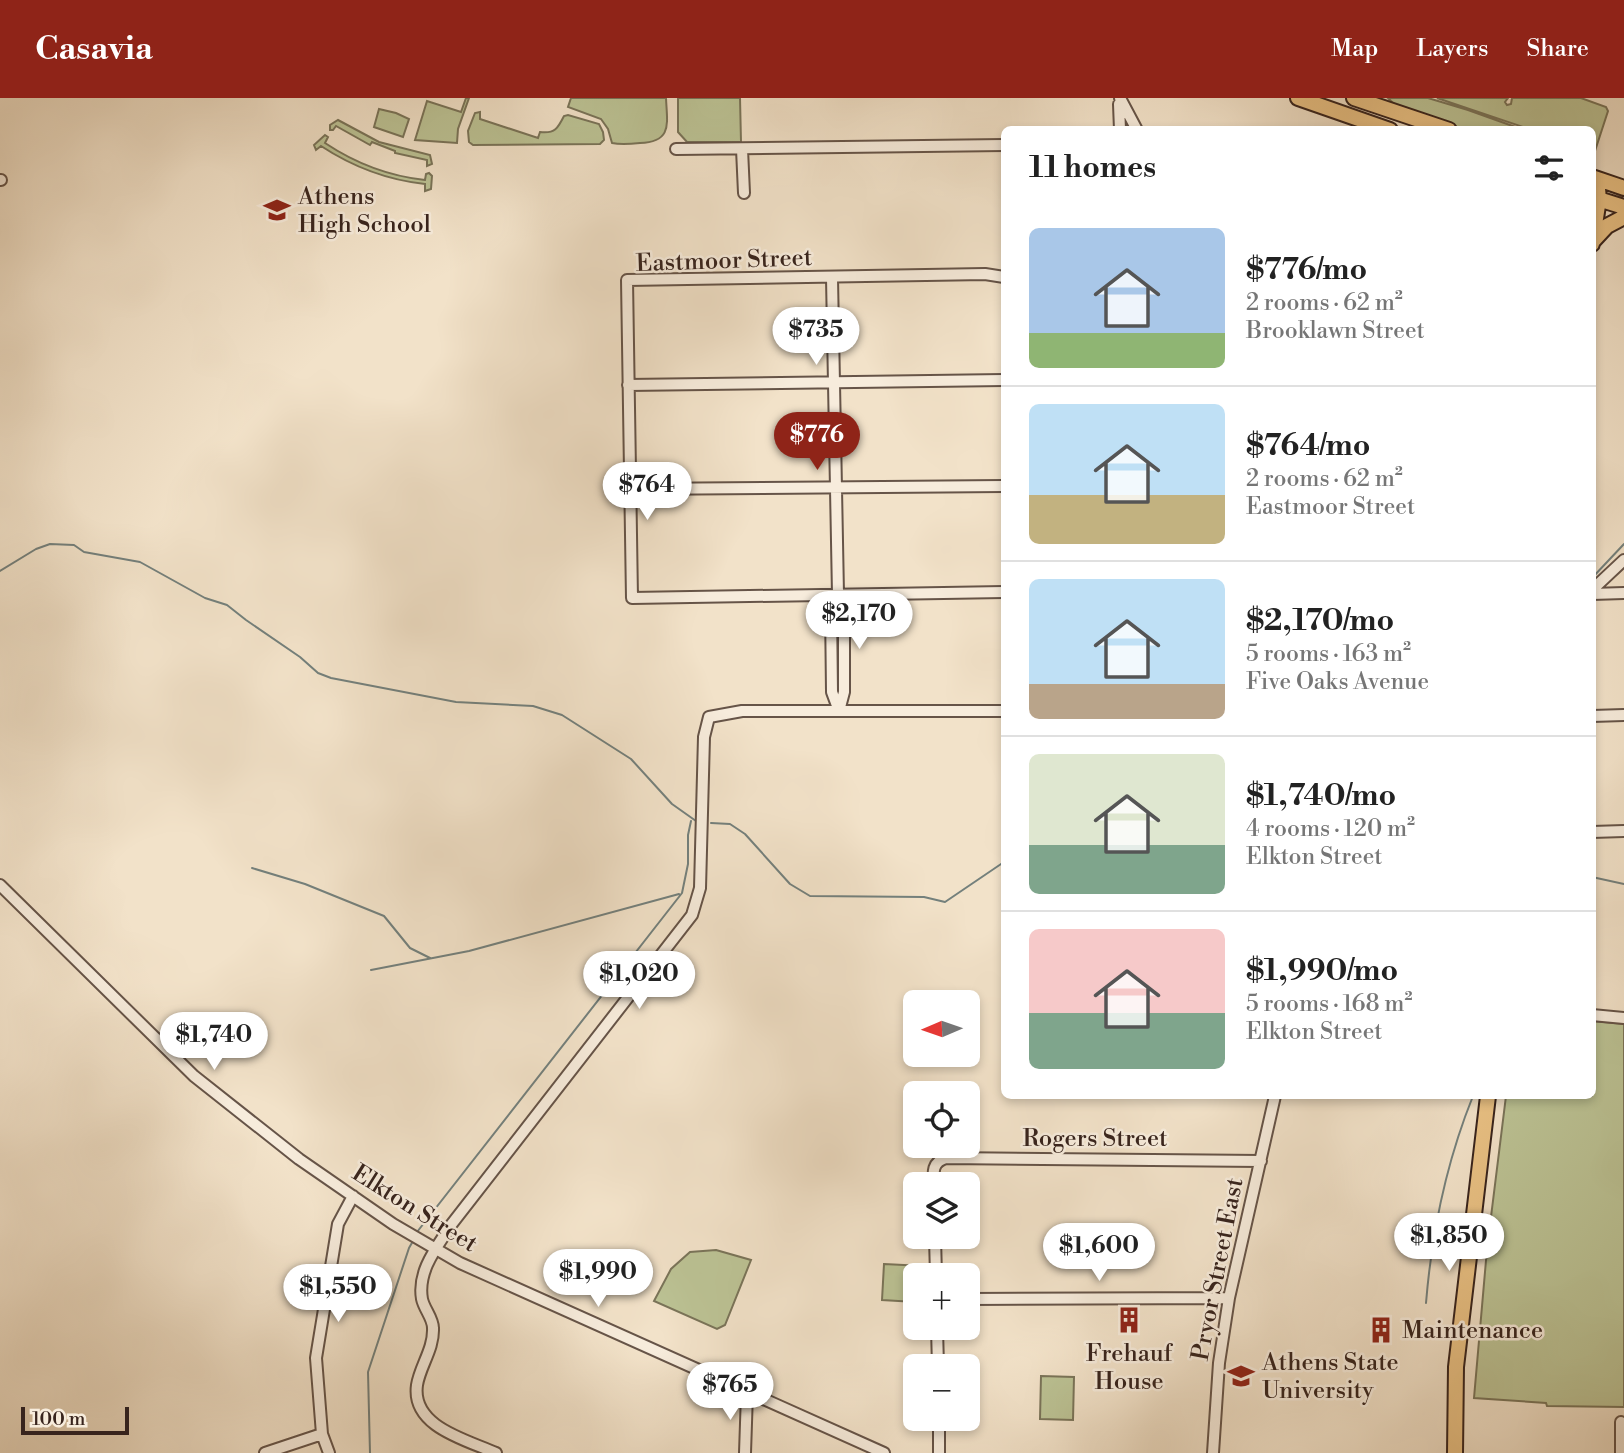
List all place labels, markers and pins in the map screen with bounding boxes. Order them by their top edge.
place label: Athens High School [297,182,431,240]
school or university icon: Athens High School [262,195,292,225]
pin: $735 [775,308,857,367]
pin: $776 [776,412,858,472]
pin: $764 [606,462,688,522]
pin: $2,170 [802,592,916,651]
pin: $1,020 [582,951,696,1011]
pin: $1,740 [157,1012,271,1072]
pin: $1,850 [1392,1214,1506,1273]
pin: $1,600 [1042,1224,1156,1283]
pin: $1,990 [541,1250,655,1309]
pin: $1,550 [281,1264,395,1324]
building icon: Frehauf House [1114,1305,1144,1335]
building icon: Maintenance [1366,1315,1396,1345]
place label: Maintenance [1402,1316,1543,1346]
place label: Frehauf House [1086,1339,1174,1397]
place label: Athens State University [1261,1348,1399,1406]
school or university icon: Athens State University [1226,1361,1256,1391]
pin: $765 [689,1362,771,1422]

